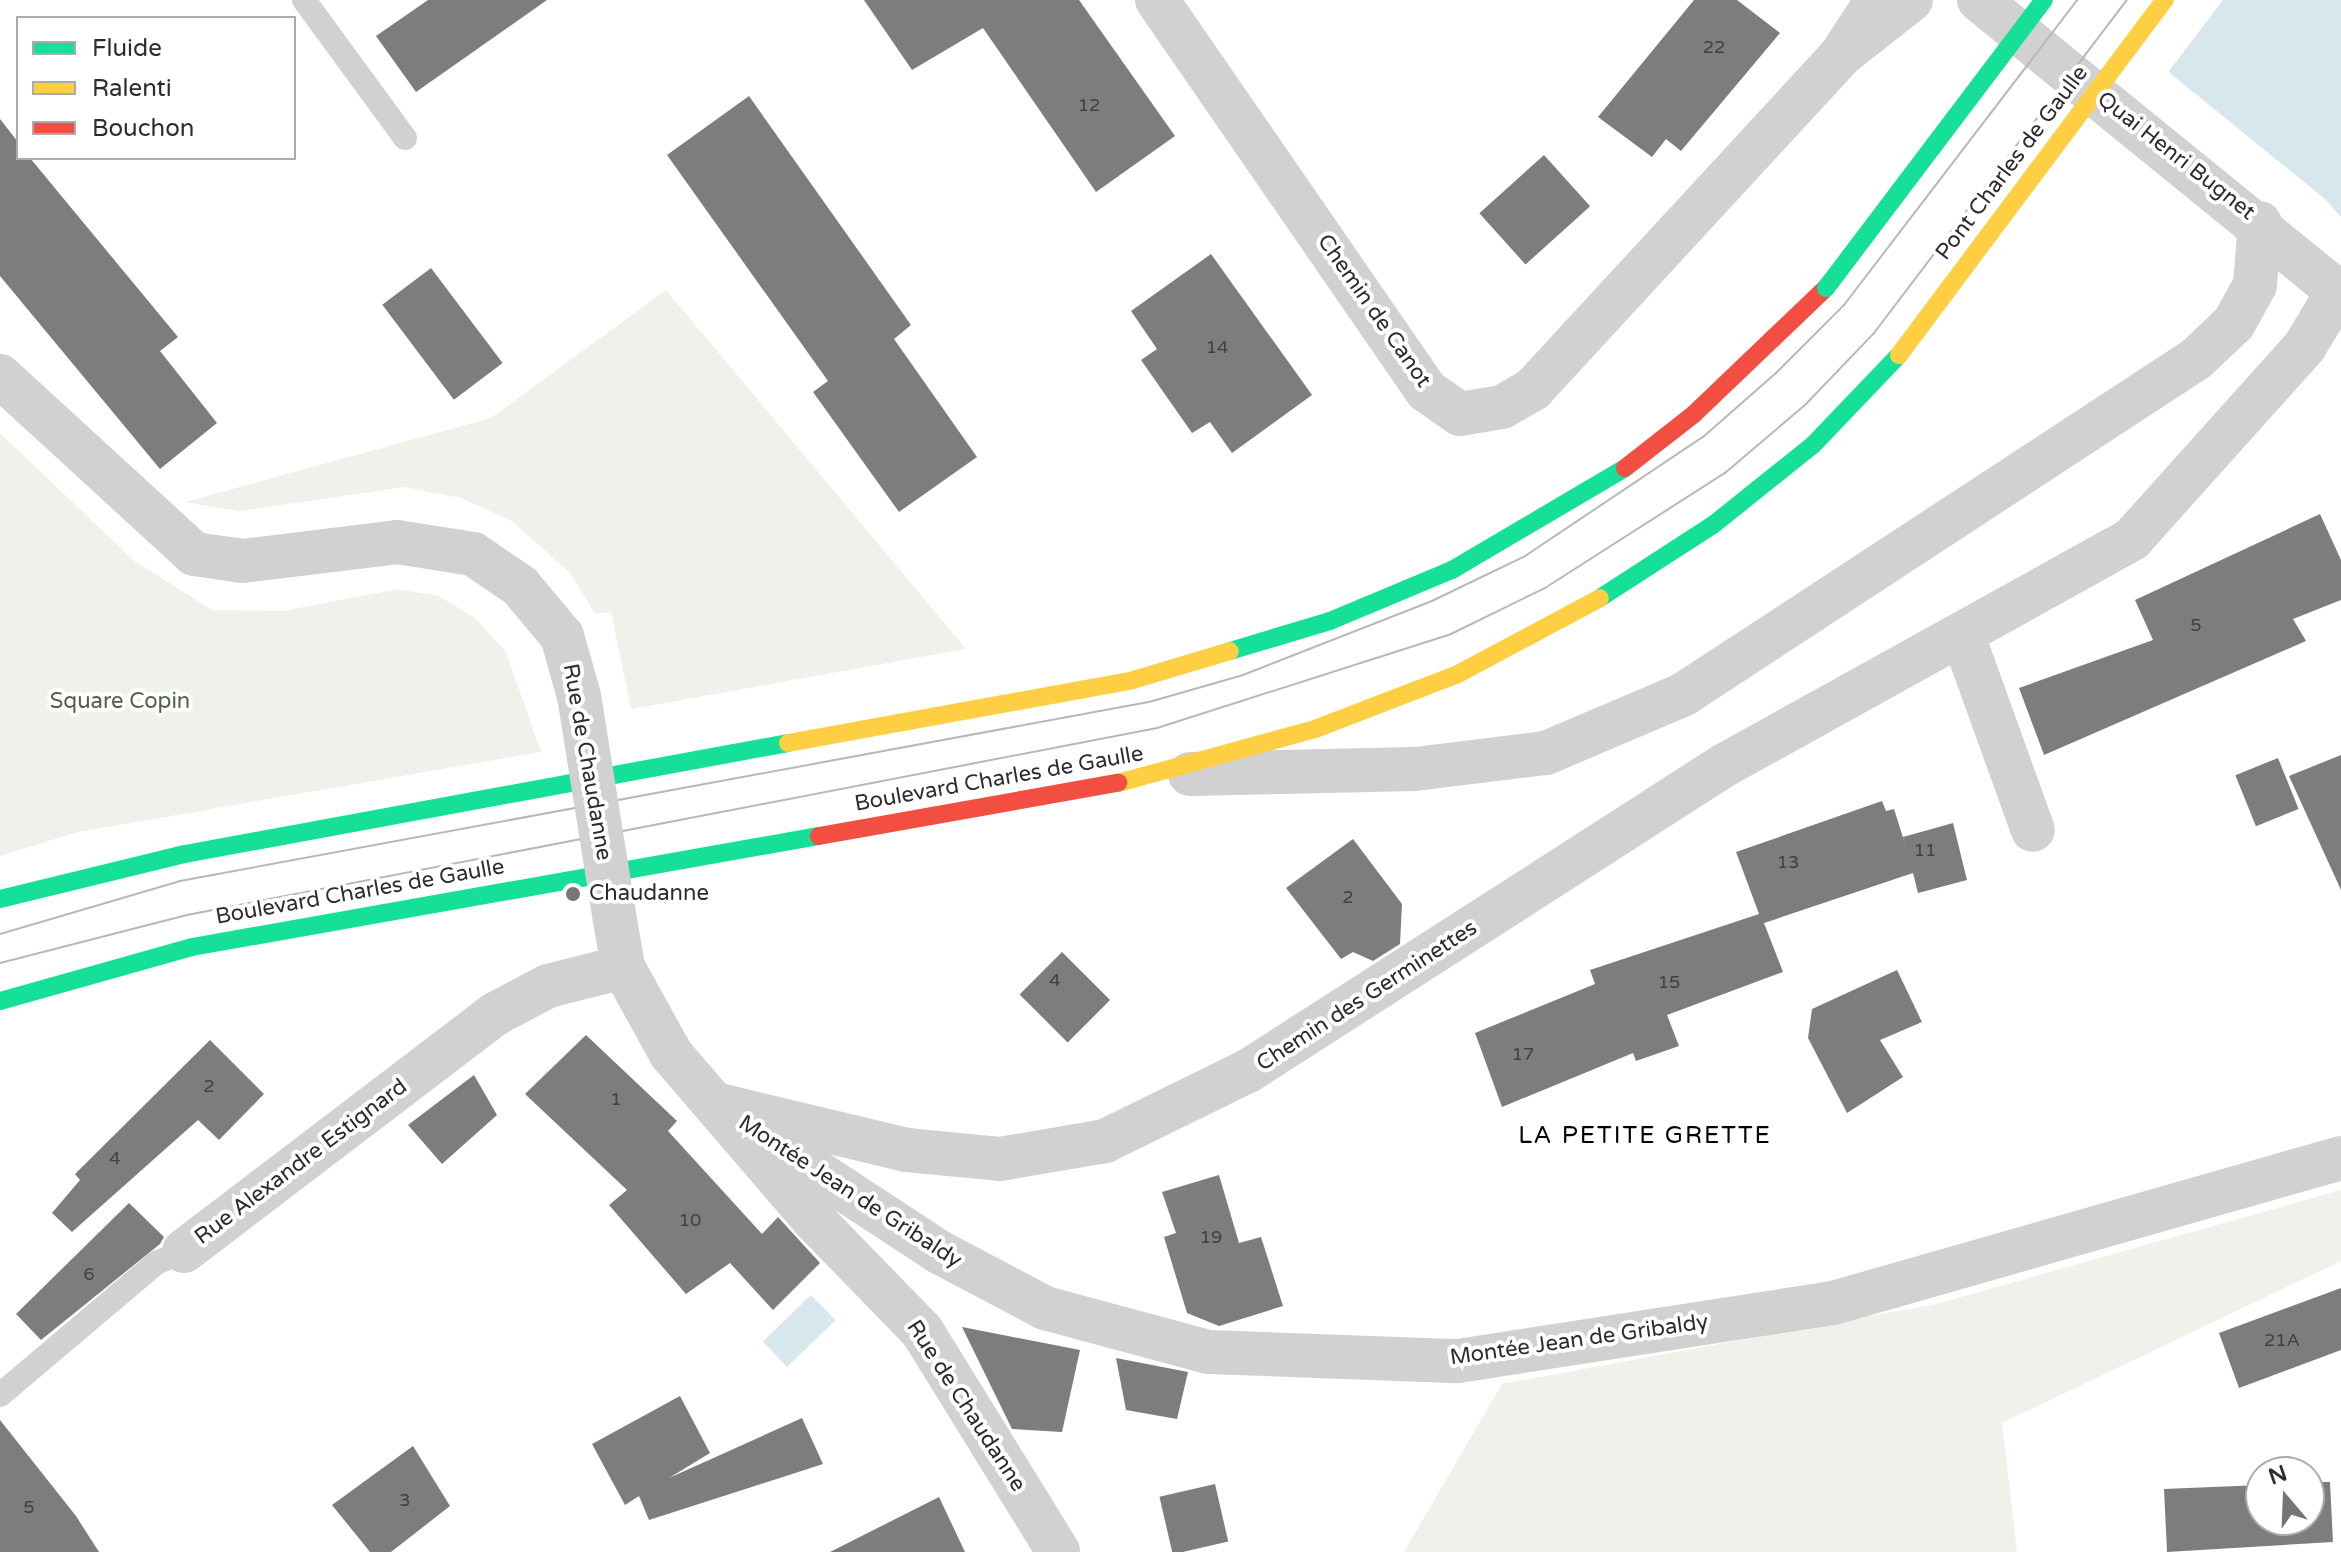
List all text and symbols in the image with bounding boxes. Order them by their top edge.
legend [16,16,296,160]
text: Fluide [92,34,162,63]
house number: 22 [1703,36,1725,58]
street label: Pont Charles de Gaulle [1930,61,2094,265]
text: Ralenti [92,74,172,103]
street label: Quai Henri Bugnet [2092,86,2260,226]
house number: 12 [1078,94,1100,116]
text: Bouchon [92,114,194,143]
street label: Chemin de Canot [1311,229,1437,393]
house number: 14 [1206,336,1228,358]
house number: 5 [2190,614,2202,636]
street label: Rue de Chaudanne [557,662,617,862]
park label: Square Copin [50,689,190,715]
street label: Boulevard Charles de Gaulle [853,741,1145,817]
house number: 11 [1914,839,1936,861]
house number: 13 [1777,851,1799,873]
street label: Boulevard Charles de Gaulle [214,854,506,930]
place label: Chaudanne [589,881,709,907]
marker: Chaudanne [564,885,582,903]
house number: 2 [1342,886,1354,908]
street label: Chemin des Germinettes [1252,915,1482,1077]
house number: 4 [1049,969,1061,991]
house number: 15 [1658,971,1680,993]
house number: 17 [1512,1043,1534,1065]
street label: Rue Alexandre Estignard [190,1074,412,1250]
house number: 2 [203,1075,215,1097]
house number: 1 [610,1088,622,1110]
street label: Montée Jean de Gribaldy [734,1110,966,1274]
district label: LA PETITE GRETTE [1518,1122,1772,1150]
house number: 4 [109,1147,121,1169]
house number: 10 [679,1209,701,1231]
house number: 19 [1200,1226,1222,1248]
house number: 6 [83,1263,95,1285]
street label: Montée Jean de Gribaldy [1448,1309,1710,1371]
street label: Rue de Chaudanne [901,1315,1031,1497]
house number: 21A [2264,1329,2300,1351]
north arrow [2245,1456,2325,1536]
text: N [2265,1460,2290,1490]
house number: 3 [399,1489,411,1511]
house number: 5 [23,1496,35,1518]

